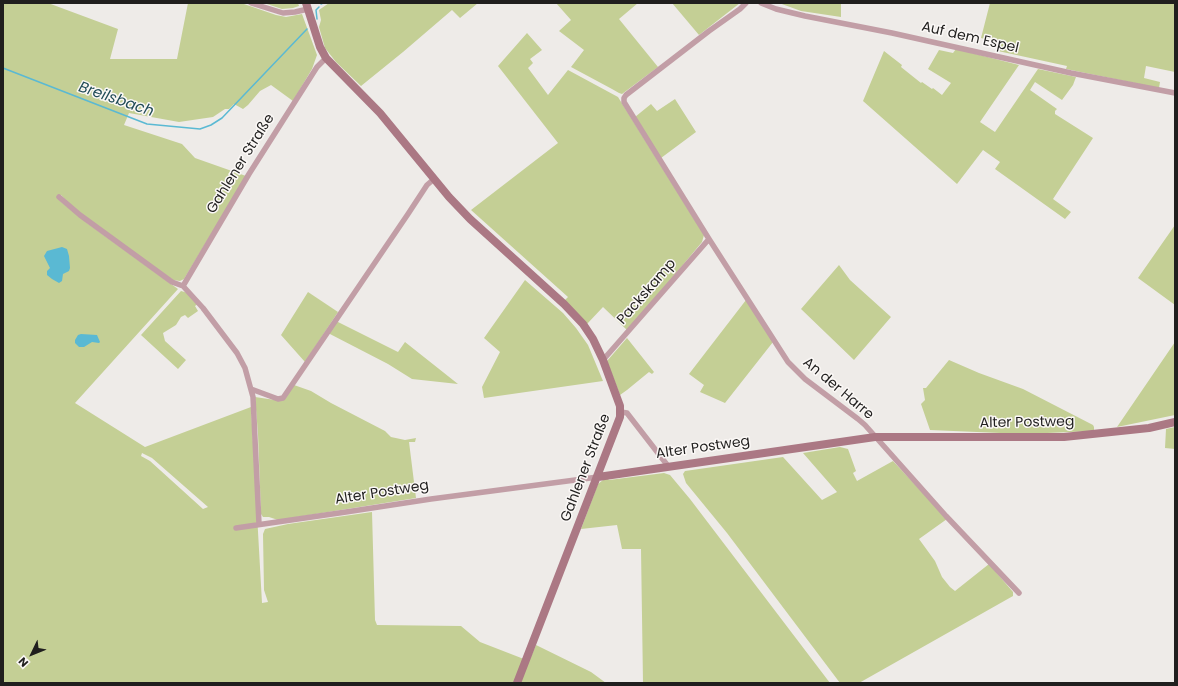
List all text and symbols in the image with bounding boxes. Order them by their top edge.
street label: Auf dem Espel [920,19,1020,57]
water label: Breilsbach [76,79,156,121]
street label: Gahlener Straße [204,111,278,217]
street label: Packskamp [614,256,680,328]
street label: An der Harre [799,354,877,424]
street label: Gahlener Straße [558,412,614,524]
street label: Alter Postweg [980,414,1074,432]
street label: Alter Postweg [655,433,751,463]
street label: Alter Postweg [334,477,430,509]
north arrow [12,634,52,674]
text: N [15,654,32,671]

